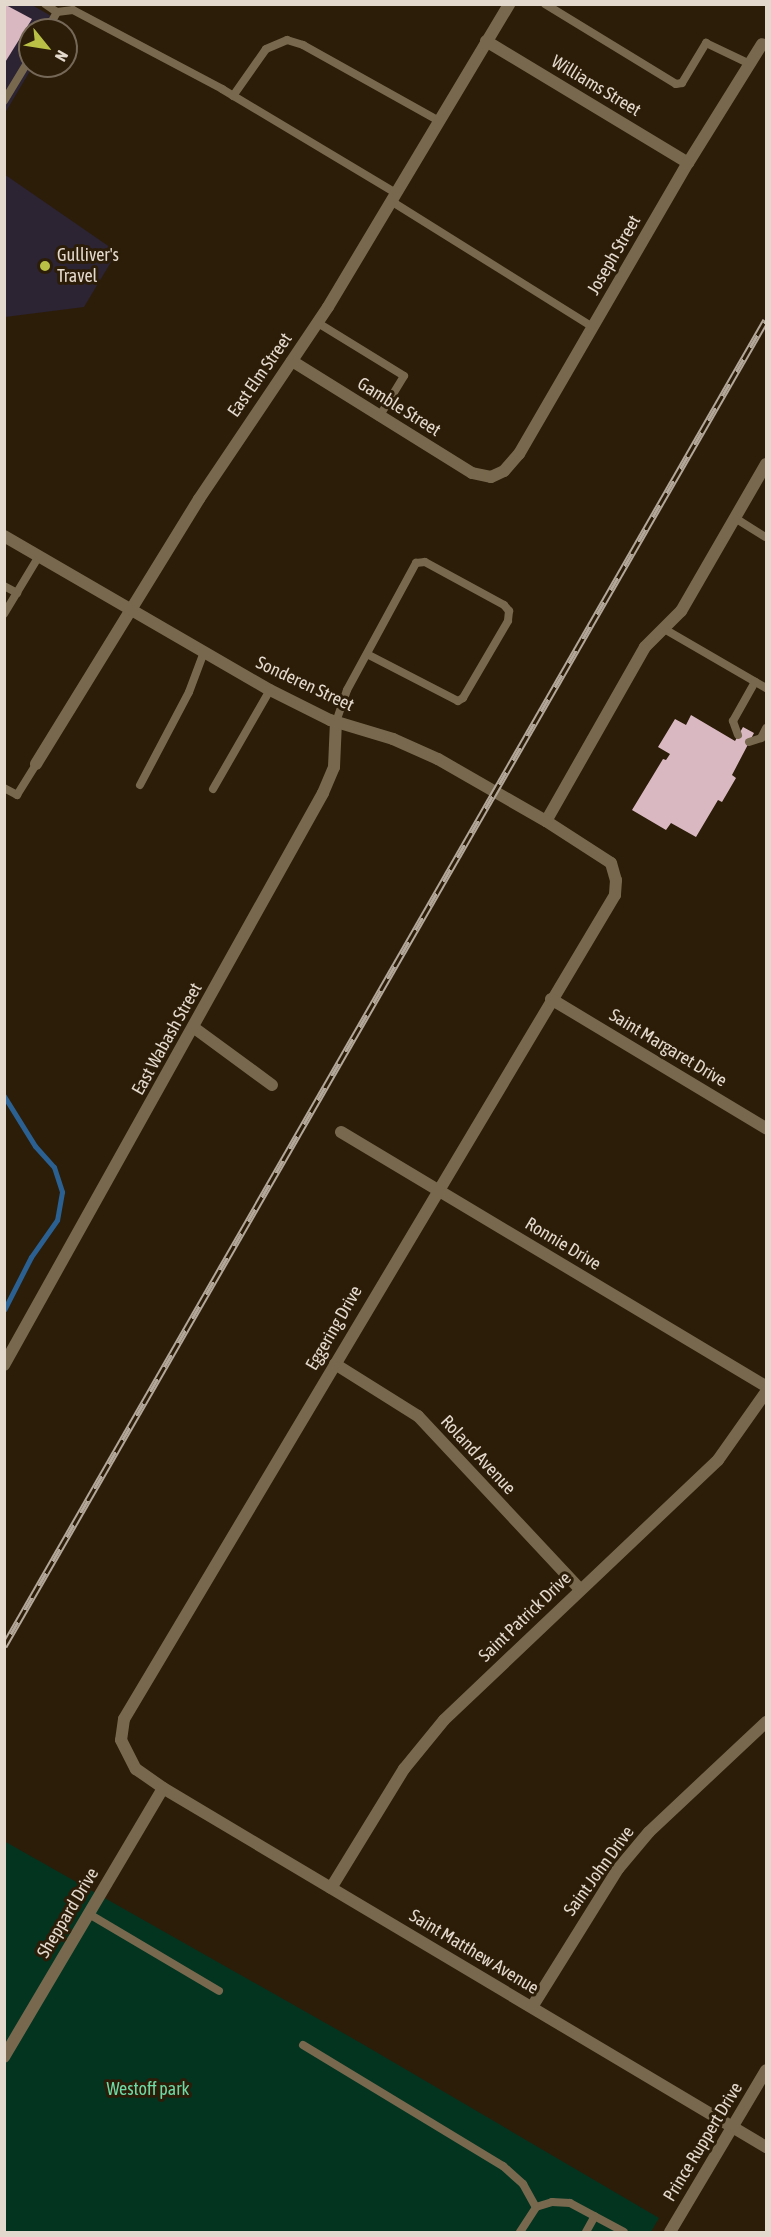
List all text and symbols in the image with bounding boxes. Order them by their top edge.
north arrow [18,18,78,78]
text: N [52,47,72,65]
street label: Williams Street [547,51,645,121]
street label: Joseph Street [583,212,645,298]
place label: Gulliver's Travel [57,245,119,288]
marker: Gulliver's Travel [38,259,52,273]
street label: East Elm Street [223,329,297,421]
street label: Gamble Street [353,373,445,441]
street label: Sonderen Street [253,652,357,716]
street label: East Wabash Street [127,979,207,1099]
street label: Saint Margaret Drive [605,1004,731,1092]
street label: Ronnie Drive [521,1213,605,1275]
street label: Eggering Drive [301,1282,367,1374]
street label: Roland Avenue [436,1411,520,1499]
street label: Saint Patrick Drive [474,1568,576,1666]
street label: Saint John Drive [559,1822,639,1920]
street label: Sheppard Drive [33,1864,103,1962]
street label: Saint Matthew Avenue [405,1905,543,1999]
park label: Westoff park [107,2078,189,2100]
street label: Prince Ruppert Drive [659,2079,747,2205]

